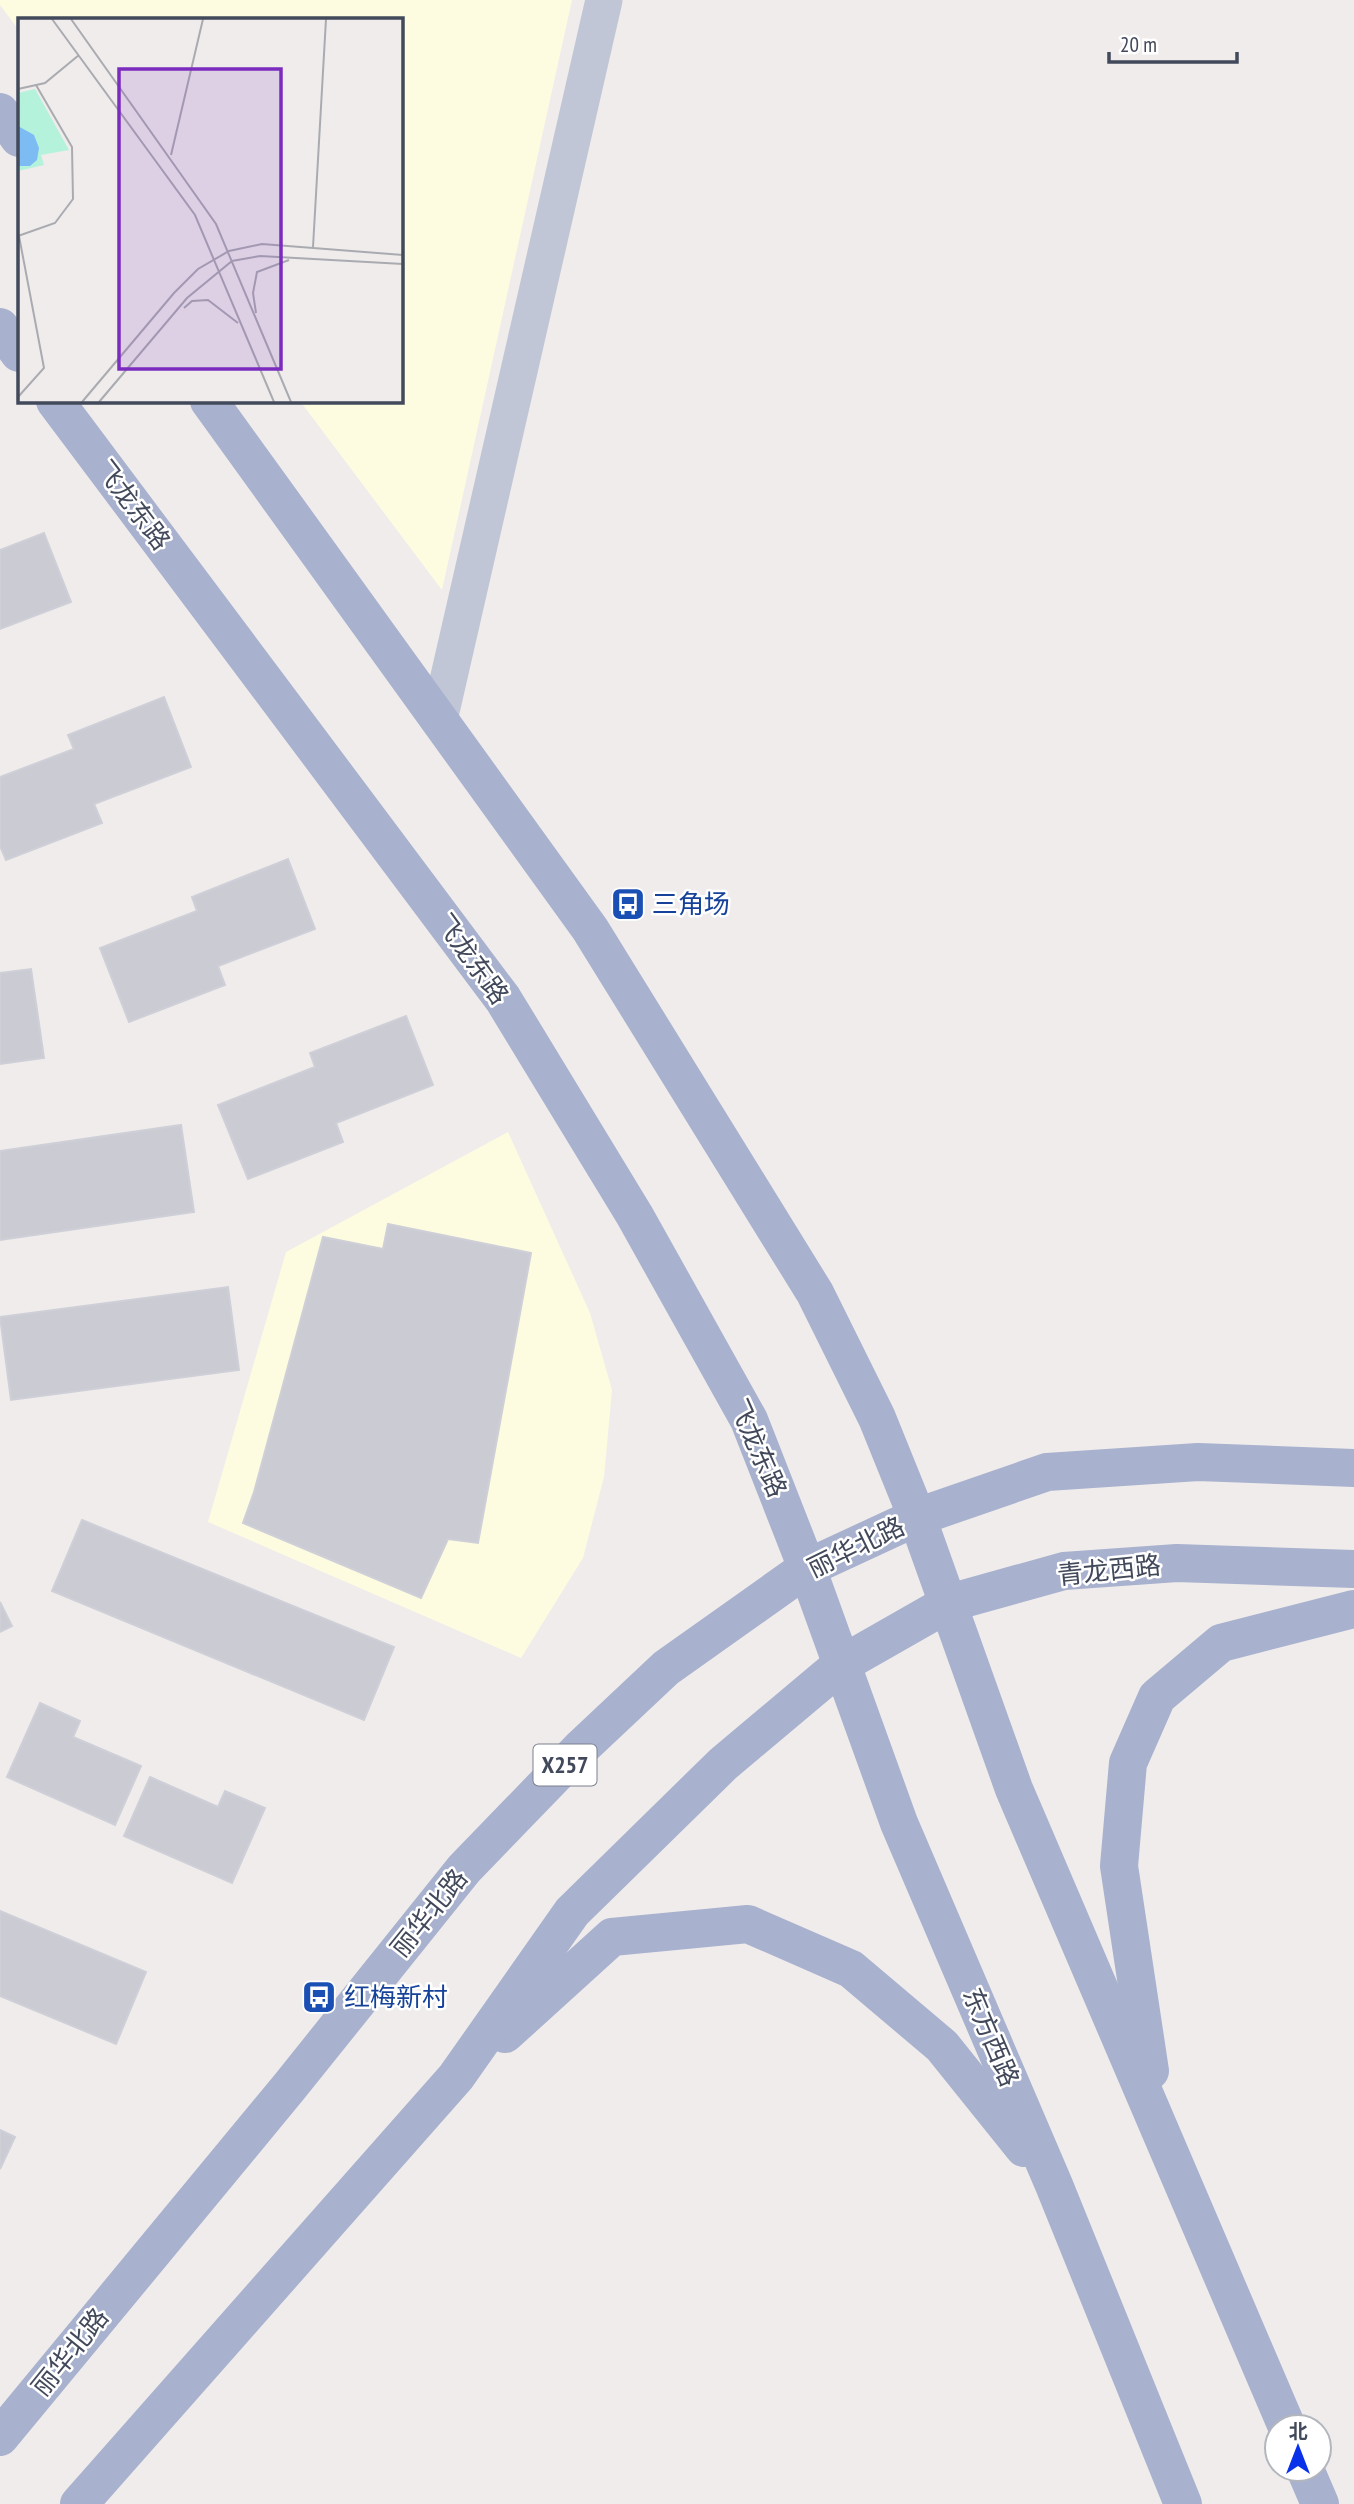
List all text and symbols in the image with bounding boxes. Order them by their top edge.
inset map [18,18,402,402]
scale bar [1109,21,1237,65]
text: 20 m [1120,31,1157,58]
street label: 飞龙东路 [89,453,178,556]
bus stop icon: 三角场 [609,885,647,923]
place label: 三角场 [652,887,730,920]
street label: 飞龙东路 [428,907,516,1010]
street label: 飞龙东路 [722,1394,795,1502]
street label: 丽华北路 [802,1509,910,1584]
street label: 青龙西路 [1056,1548,1162,1591]
road number: X257 [534,1744,596,1786]
street label: 丽华北路 [383,1862,474,1963]
bus stop icon: 红梅新村 [300,1978,338,2016]
place label: 红梅新村 [344,1980,448,2013]
street label: 东方西路 [956,1982,1027,2091]
street label: 丽华北路 [24,2301,115,2402]
north arrow [1263,2413,1333,2483]
text: 北 [1288,2419,1308,2443]

